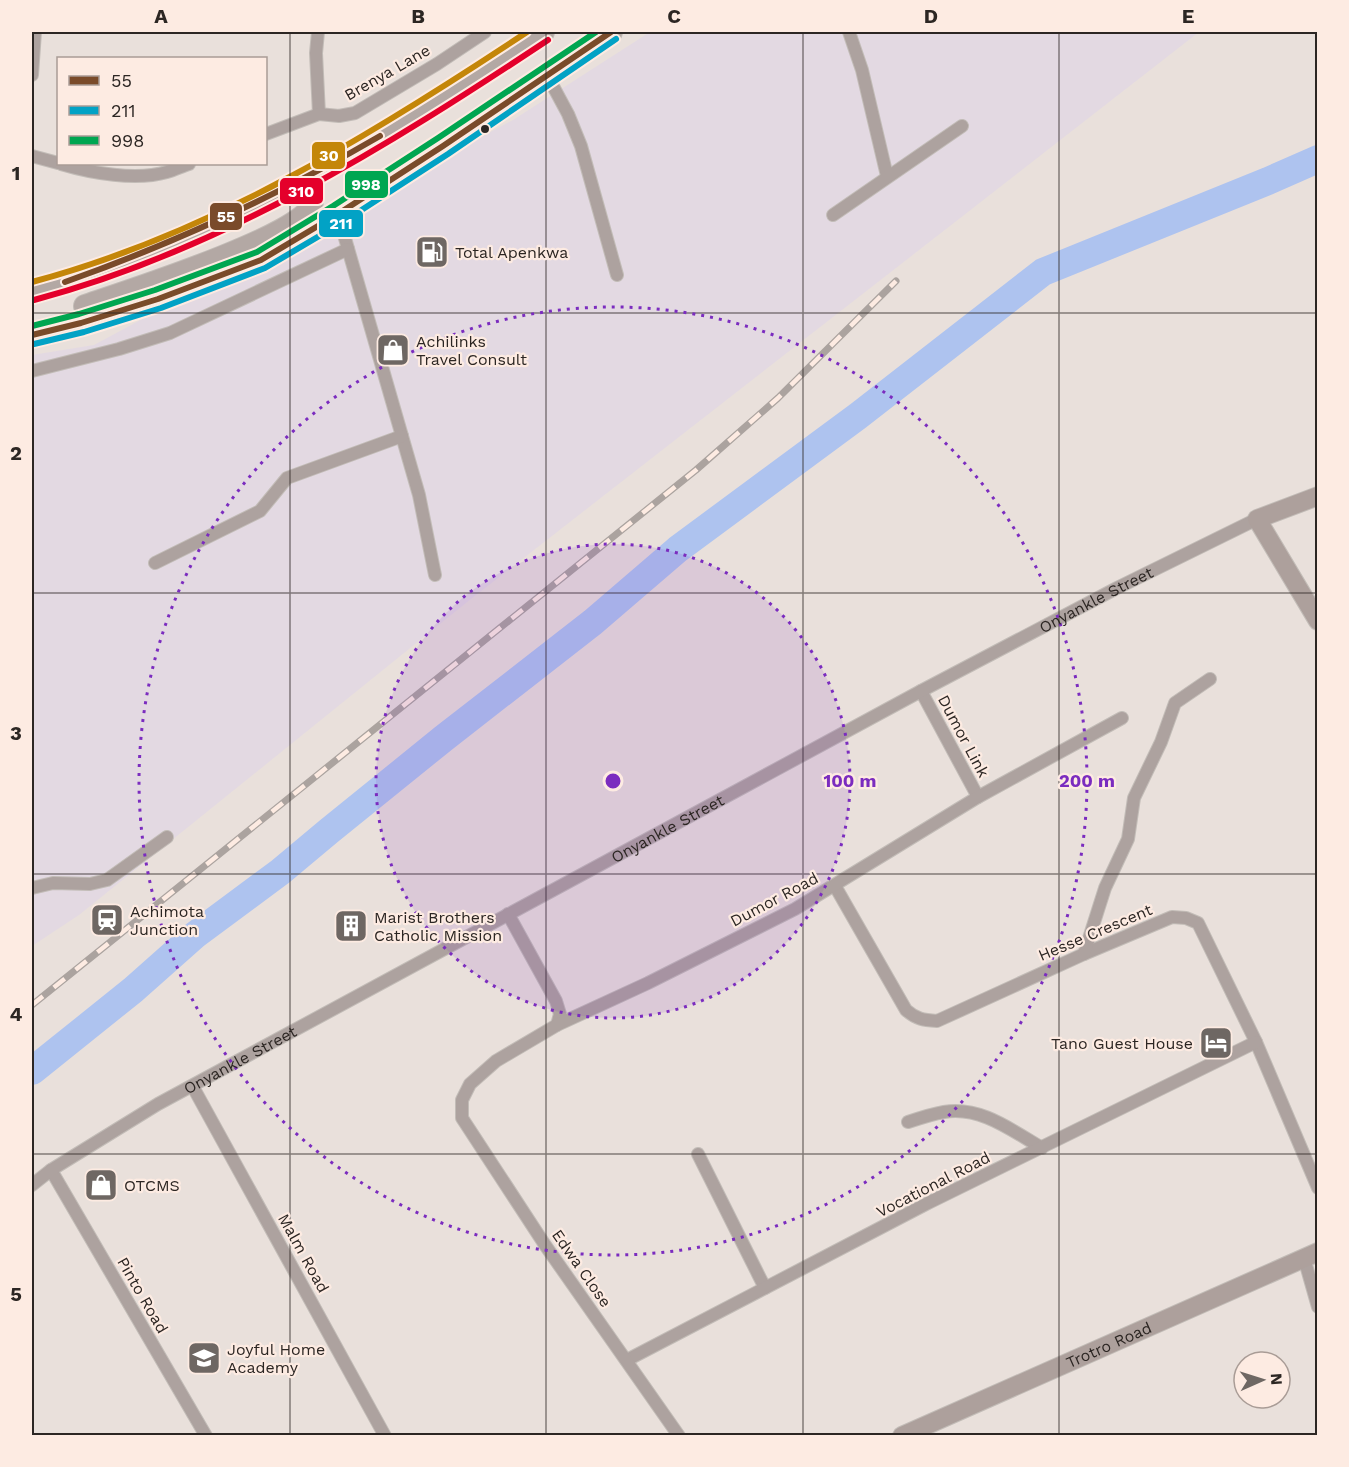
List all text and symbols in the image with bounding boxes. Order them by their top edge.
text: A [154,4,168,28]
text: B [411,4,425,28]
text: C [667,4,681,28]
text: D [924,4,938,28]
text: E [1182,4,1194,28]
street label: Brenya Lane [341,40,433,105]
legend [57,57,267,165]
text: 55 [111,70,132,91]
text: 211 [111,100,136,121]
unlabelled marker [479,123,491,135]
text: 998 [111,130,144,151]
line badge: 30 [311,141,346,170]
text: 30 [319,146,339,165]
text: 1 [12,161,20,185]
line badge: 998 [344,170,389,199]
text: 998 [351,175,381,194]
line badge: 310 [279,177,324,205]
text: 310 [288,182,314,201]
line badge: 55 [209,202,243,231]
text: 55 [217,207,235,226]
line badge: 211 [318,209,364,238]
text: 211 [329,214,353,233]
fuel station icon: Total Apenkwa [414,234,450,270]
place label: Total Apenkwa [455,243,568,262]
shop icon: Achilinks Travel Consult [375,332,411,368]
place label: Achilinks Travel Consult [416,332,527,369]
text: 2 [10,441,22,465]
street label: Onyankle Street [1036,563,1156,637]
street label: Dumor Link [934,692,993,781]
text: 3 [10,721,22,745]
text: 100 m [823,770,877,791]
text: 200 m [1059,770,1115,791]
centre of rings [603,771,623,791]
street label: Onyankle Street [608,790,727,867]
street label: Dumor Road [727,868,821,931]
street label: Hesse Crescent [1035,900,1155,965]
station icon: Achimota Junction [89,902,125,938]
place label: Achimota Junction [130,902,204,939]
building icon: Marist Brothers Catholic Mission [333,908,369,944]
place label: Marist Brothers Catholic Mission [374,908,502,945]
text: 4 [10,1002,23,1026]
street label: Onyankle Street [180,1022,300,1098]
hotel icon: Tano Guest House [1198,1025,1234,1061]
place label: Tano Guest House [1051,1034,1193,1053]
street label: Vocational Road [873,1148,993,1221]
shop icon: OTCMS [83,1167,119,1203]
place label: OTCMS [124,1176,180,1195]
street label: Malm Road [274,1210,333,1296]
street label: Edwa Close [548,1226,615,1311]
street label: Pinto Road [113,1254,172,1337]
text: 5 [10,1282,22,1306]
street label: Trotro Road [1063,1318,1155,1372]
school or university icon: Joyful Home Academy [186,1340,222,1376]
place label: Joyful Home Academy [227,1340,325,1377]
north arrow [1232,1350,1292,1410]
text: N [1267,1373,1286,1386]

